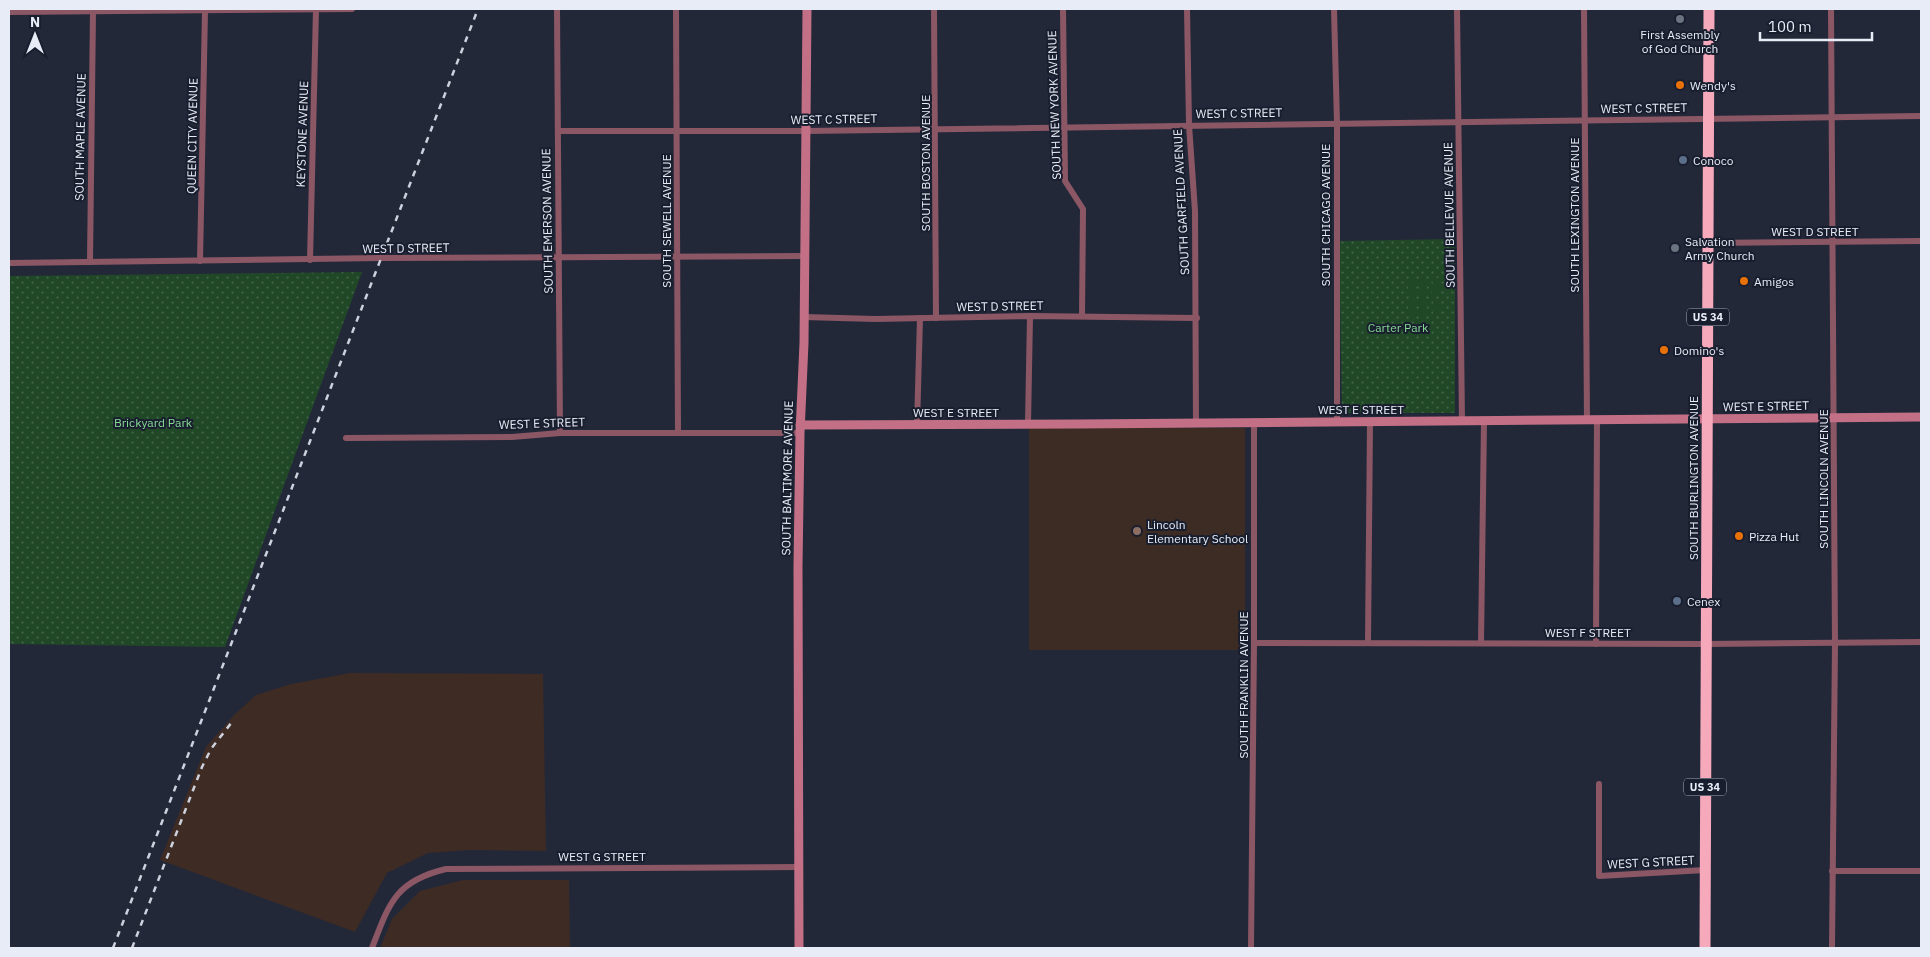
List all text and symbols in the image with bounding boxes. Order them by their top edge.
north arrow [10,10,60,60]
scale bar [1760,10,1872,42]
text: N [30,13,40,31]
marker: First Assembly of God Church [1674,13,1686,25]
text: 100 m [1768,17,1812,36]
place label: First Assembly of God Church [1640,27,1720,56]
street label: SOUTH NEW YORK AVENUE [1044,30,1064,180]
street label: SOUTH MAPLE AVENUE [71,73,89,201]
street label: QUEEN CITY AVENUE [183,78,201,194]
place label: Wendy's [1690,78,1736,93]
marker: Wendy's [1674,79,1686,91]
street label: KEYSTONE AVENUE [293,80,311,188]
street label: SOUTH BOSTON AVENUE [918,95,933,231]
street label: WEST C STREET [1601,100,1688,116]
street label: WEST C STREET [1196,105,1283,121]
street label: WEST C STREET [791,111,878,127]
street label: SOUTH GARFIELD AVENUE [1170,129,1192,275]
street label: SOUTH LEXINGTON AVENUE [1567,138,1582,292]
street label: SOUTH BELLEVUE AVENUE [1440,142,1458,288]
street label: SOUTH CHICAGO AVENUE [1318,144,1333,286]
street label: SOUTH EMERSON AVENUE [538,148,556,294]
place label: Conoco [1693,153,1734,168]
street label: SOUTH SEWELL AVENUE [659,154,674,288]
marker: Conoco [1677,154,1689,166]
street label: WEST D STREET [1771,224,1859,239]
place label: Salvation Army Church [1685,234,1755,263]
street label: WEST D STREET [362,240,450,256]
marker: Salvation Army Church [1669,242,1681,254]
place label: Amigos [1754,274,1794,289]
marker: Amigos [1738,275,1750,287]
street label: WEST D STREET [956,298,1044,314]
road number: US 34 [1687,308,1729,326]
park label: Carter Park [1368,320,1429,335]
place label: Domino's [1674,343,1724,358]
marker: Domino's [1658,344,1670,356]
street label: SOUTH BURLINGTON AVENUE [1686,396,1701,560]
street label: WEST E STREET [1723,398,1809,414]
street label: SOUTH BALTIMORE AVENUE [778,400,796,556]
street label: WEST E STREET [1318,402,1404,417]
street label: WEST E STREET [913,405,999,420]
street label: SOUTH LINCOLN AVENUE [1816,409,1831,549]
street label: WEST E STREET [499,414,585,432]
park label: Brickyard Park [114,415,193,430]
place label: Lincoln Elementary School [1147,517,1248,546]
marker: Lincoln Elementary School [1131,525,1143,537]
place label: Pizza Hut [1749,529,1799,544]
marker: Pizza Hut [1733,530,1745,542]
place label: Cenex [1687,594,1720,609]
marker: Cenex [1671,595,1683,607]
street label: SOUTH FRANKLIN AVENUE [1236,611,1251,759]
street label: WEST F STREET [1545,625,1631,640]
road number: US 34 [1684,779,1726,796]
street label: WEST G STREET [558,849,646,864]
street label: WEST G STREET [1607,852,1695,872]

